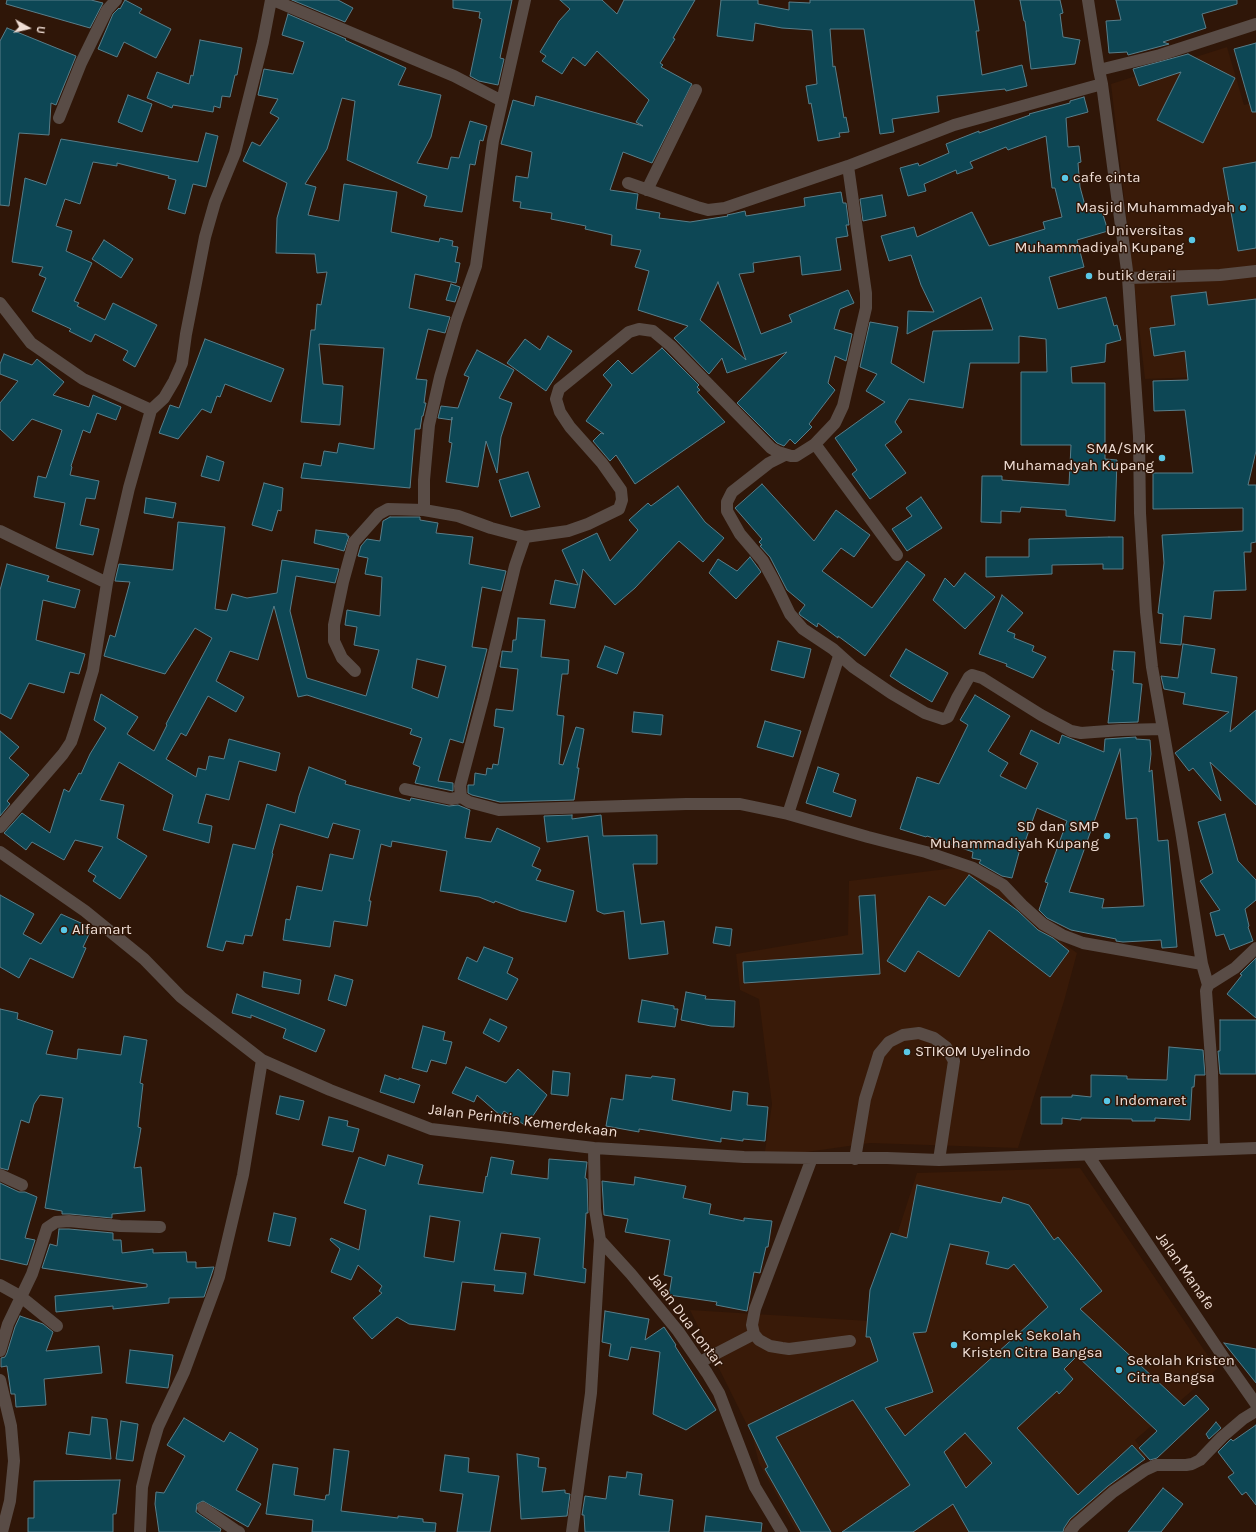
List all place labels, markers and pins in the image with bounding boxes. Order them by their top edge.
place label: cafe cinta [1073,169,1141,187]
marker: cafe cinta [1060,173,1070,183]
place label: Masjid Muhammadyah [1076,199,1235,217]
marker: Masjid Muhammadyah [1238,203,1248,213]
place label: Universitas Muhammadiyah Kupang [1015,222,1184,257]
marker: Universitas Muhammadiyah Kupang [1187,235,1197,245]
place label: butik deraii [1097,267,1176,285]
marker: butik deraii [1084,271,1094,281]
place label: SMA/SMK Muhamadyah Kupang [1003,440,1154,475]
marker: SMA/SMK Muhamadyah Kupang [1157,453,1167,463]
place label: SD dan SMP Muhammadiyah Kupang [930,818,1099,853]
marker: SD dan SMP Muhammadiyah Kupang [1102,831,1112,841]
place label: Alfamart [72,921,132,939]
marker: Alfamart [59,925,69,935]
place label: STIKOM Uyelindo [915,1043,1030,1061]
marker: STIKOM Uyelindo [902,1047,912,1057]
place label: Indomaret [1115,1092,1186,1110]
marker: Indomaret [1102,1096,1112,1106]
place label: Komplek Sekolah Kristen Citra Bangsa [962,1327,1103,1362]
marker: Komplek Sekolah Kristen Citra Bangsa [949,1340,959,1350]
place label: Sekolah Kristen Citra Bangsa [1127,1352,1235,1387]
marker: Sekolah Kristen Citra Bangsa [1114,1365,1124,1375]

